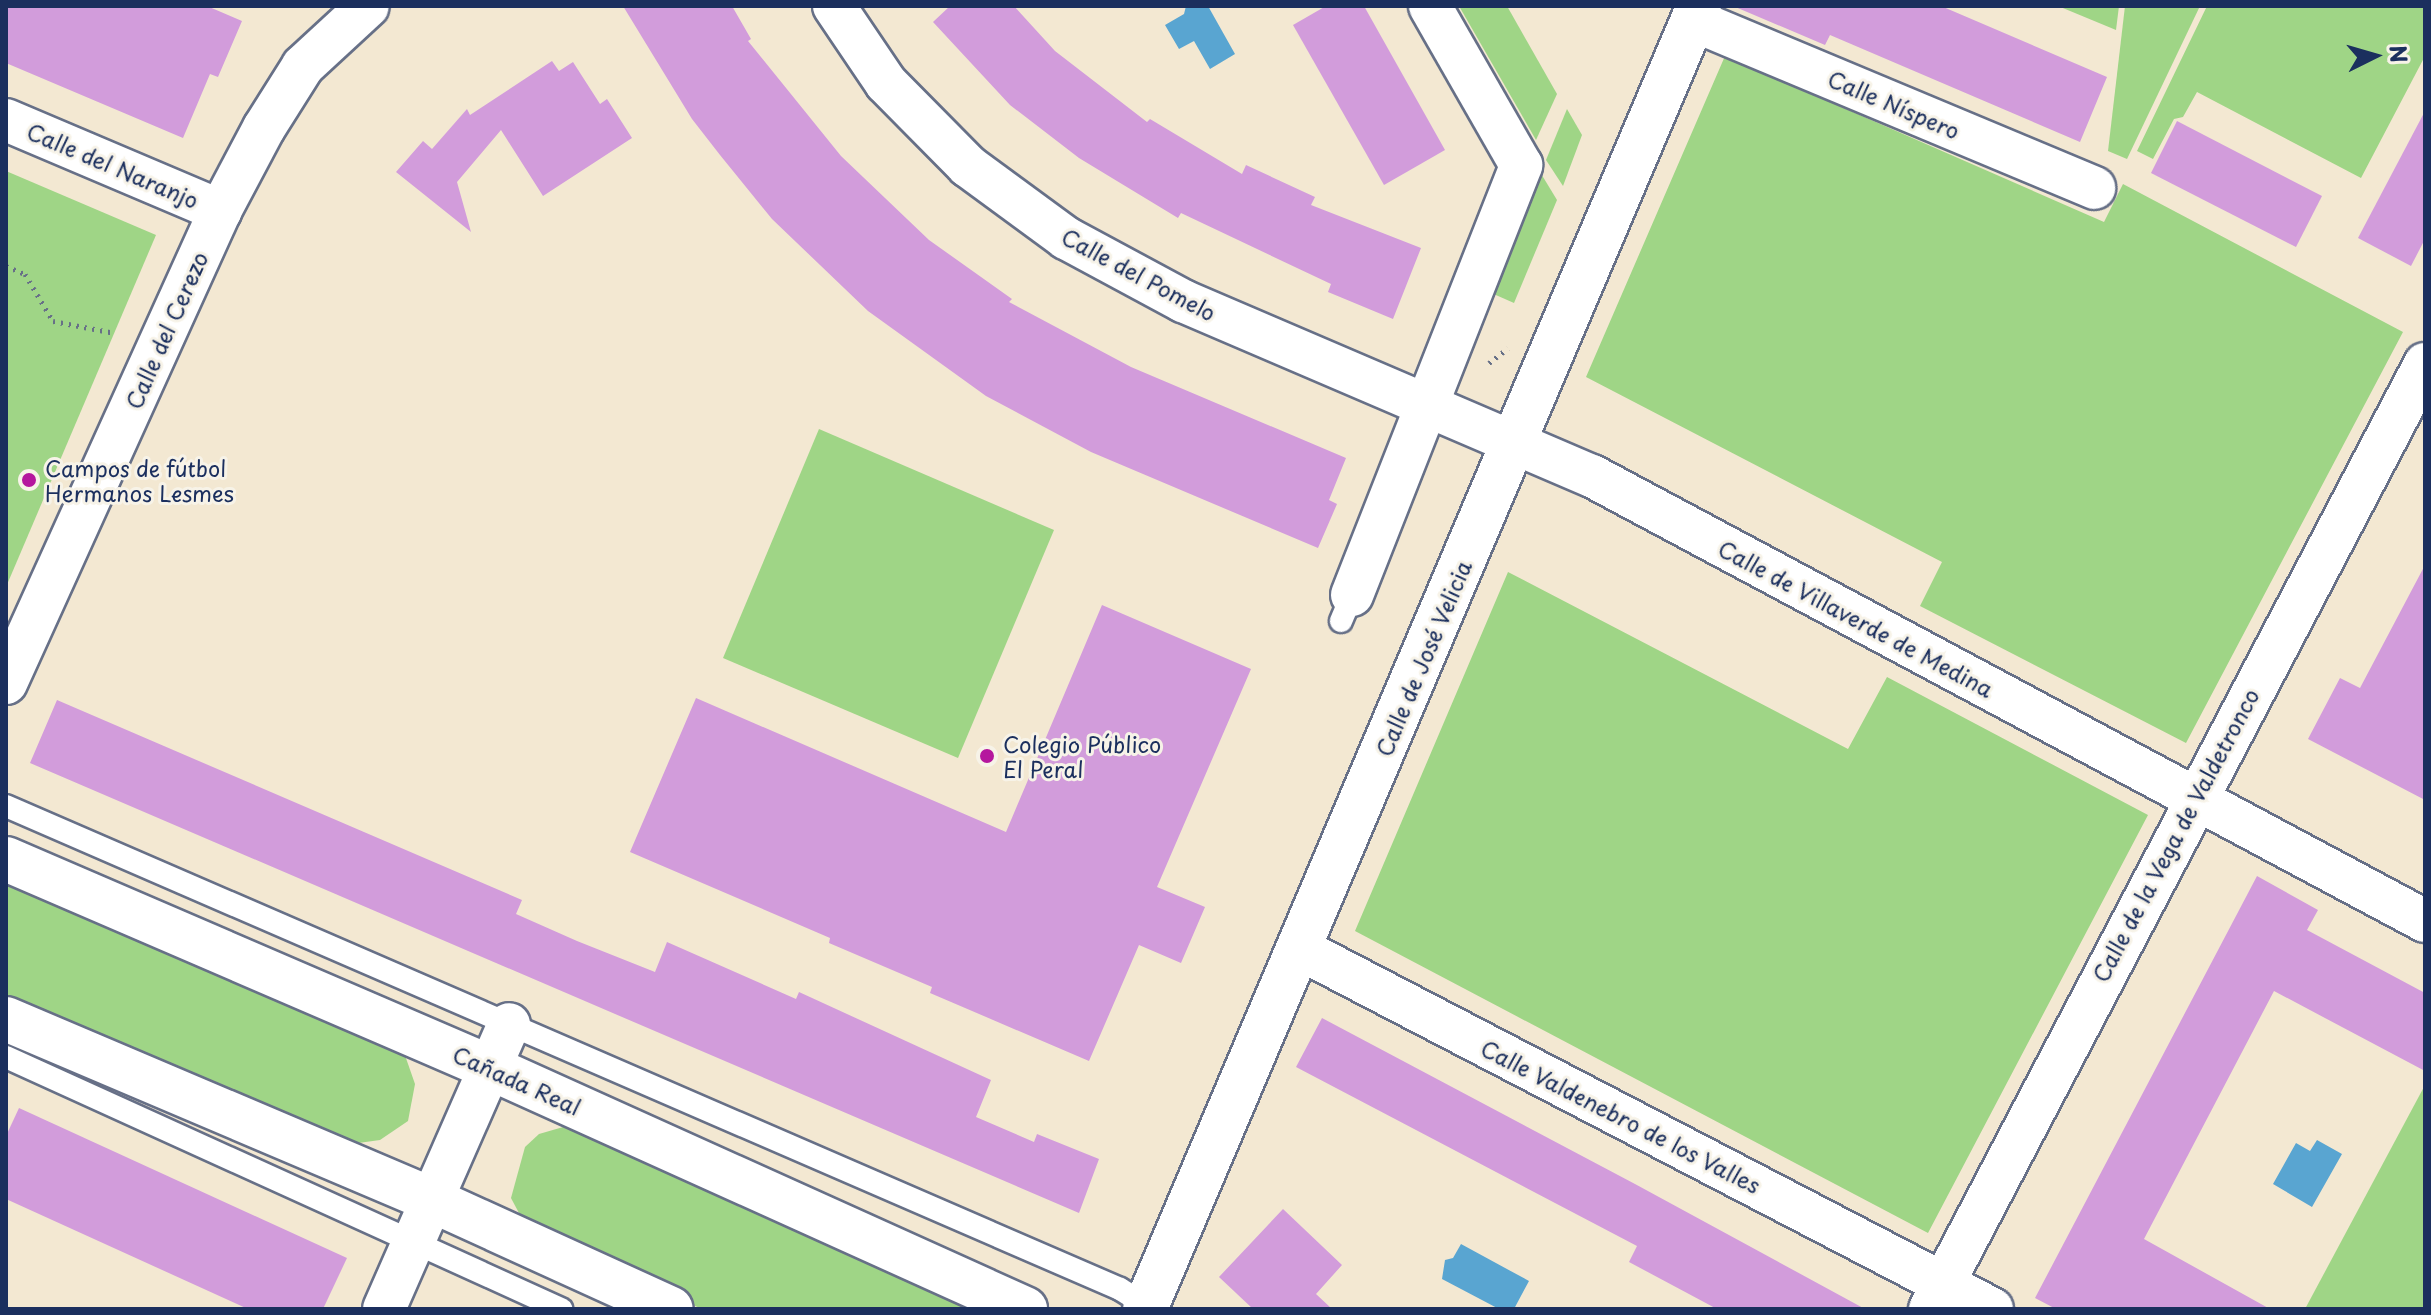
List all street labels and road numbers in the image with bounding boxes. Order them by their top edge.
street label: Calle Níspero [1824,64,1964,144]
street label: Calle del Naranjo [24,117,202,213]
street label: Calle del Pomelo [1057,222,1221,326]
street label: Calle del Cerezo [119,247,213,413]
street label: Calle de Villaverde de Medina [1713,533,1999,703]
street label: Calle de José Velicia [1369,555,1477,761]
street label: Calle de la Vega de Valdetronco [2085,682,2265,988]
street label: Calle Valdenebro de los Valles [1477,1034,1765,1198]
street label: Cañada Real [449,1040,585,1120]

